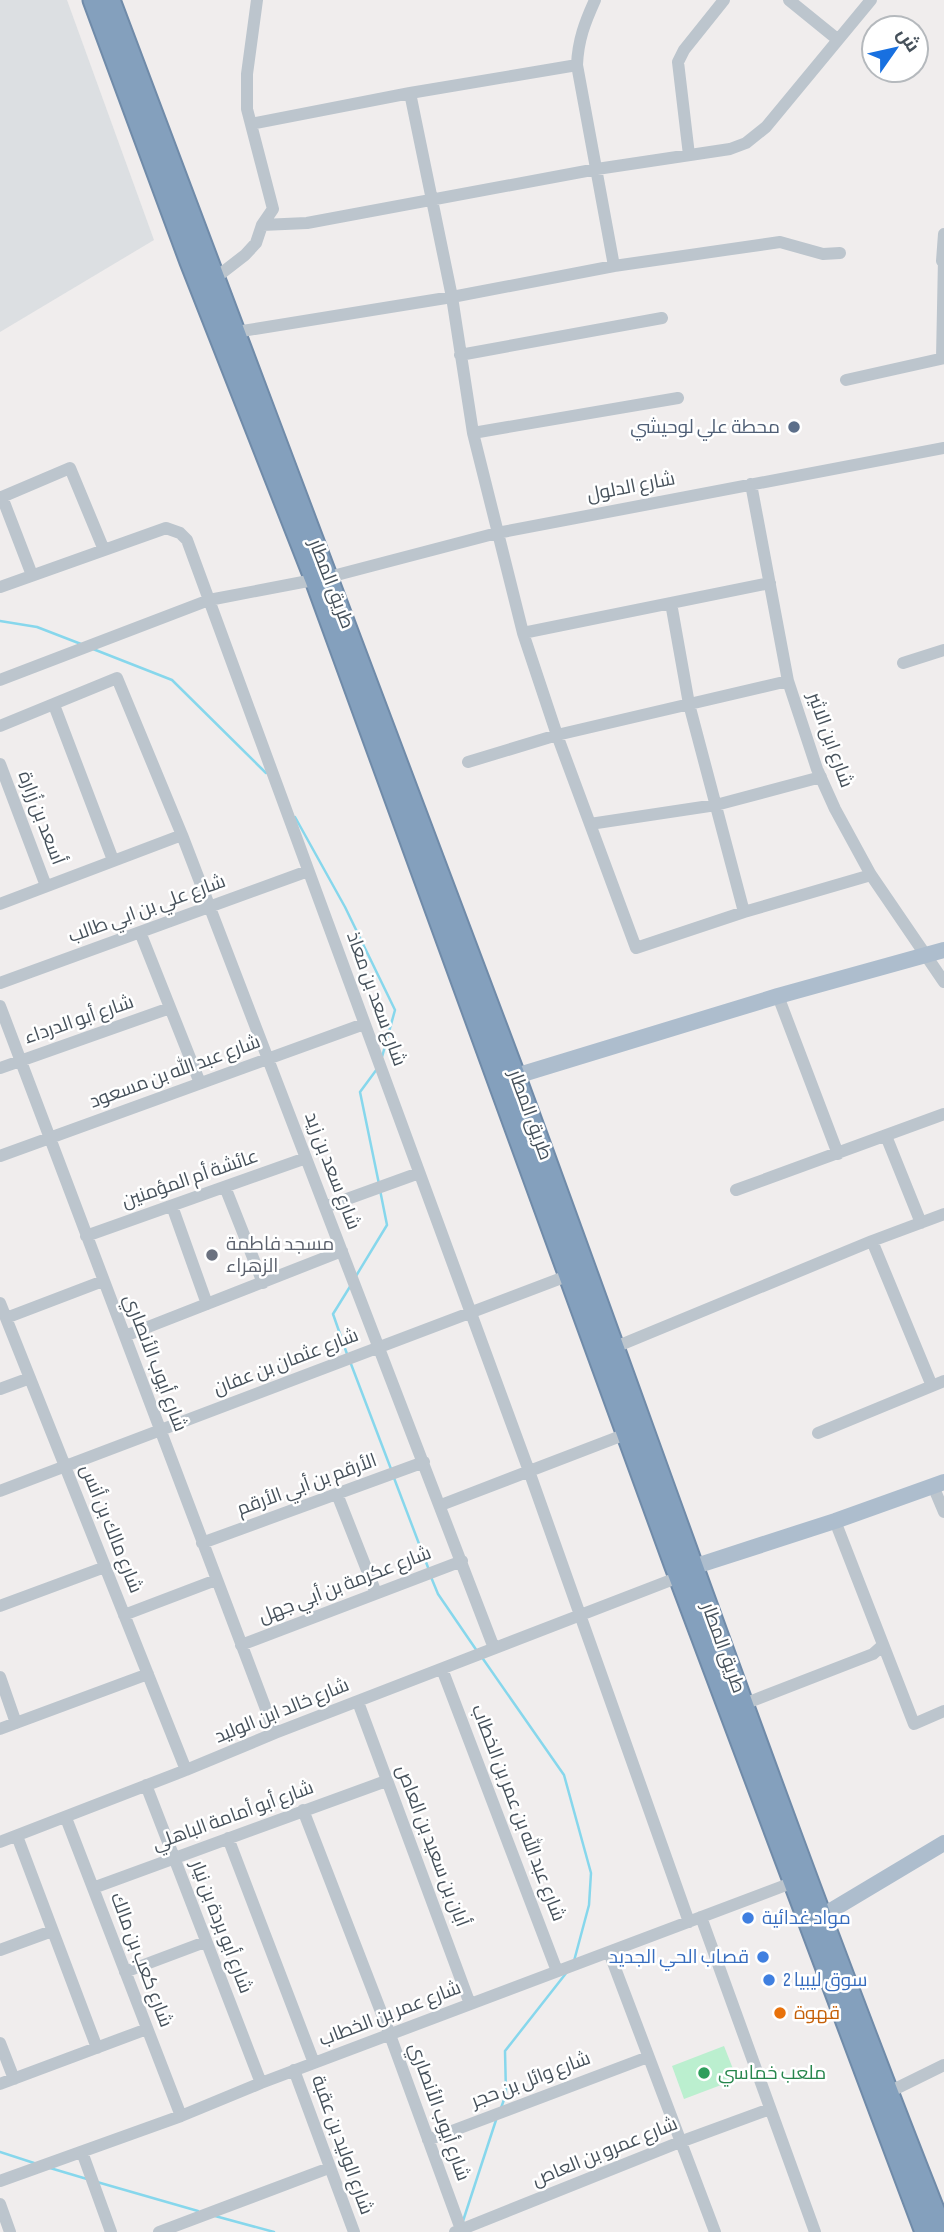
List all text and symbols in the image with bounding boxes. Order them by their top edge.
north arrow [860,14,930,84]
text: ش [891,24,924,57]
place label: محطة علي لوحيشي [630,416,780,441]
marker: محطة علي لوحيشي [786,419,802,435]
street label: شارع الدلول [585,467,677,508]
street label: طريق المطار [303,535,359,632]
street label: شارع ابن الاثير [801,688,858,791]
street label: أسعد بن زُرارة [13,767,70,868]
street label: شارع علي بن ابي طالب [65,870,230,950]
street label: شارع سعد بن معاذ [340,929,411,1070]
street label: شارع أبو الدرداء [21,990,137,1050]
street label: شارع عبد الله بن مسعود [86,1029,264,1115]
street label: طريق المطار [503,1066,557,1163]
street label: شارع سعد بن زيد [298,1109,365,1233]
street label: عائشة أم المؤمنين [118,1144,262,1214]
place label: مسجد فاطمة الزهراء [226,1233,334,1278]
marker: مسجد فاطمة الزهراء [204,1247,220,1263]
street label: شارع أيوب الأنصاري [116,1291,193,1436]
street label: شارع عثمان بن عفان [210,1324,362,1401]
street label: الأرقم بن أبي الأرقم [234,1448,381,1523]
street label: شارع مالك بن أنس [74,1461,148,1597]
street label: شارع عكرمة بن أبي جهل [255,1541,435,1630]
street label: طريق المطار [696,1599,750,1696]
street label: شارع خالد ابن الوليد [211,1674,353,1749]
street label: شارع عبد الله بن عمر بن الخطاب [465,1701,572,1925]
street label: أبان بن سعيد بن العاص [391,1761,474,1930]
street label: شارع أبو أمامة الباهلي [149,1775,317,1858]
street label: شارع أبو بردة بن نيار [184,1856,258,1997]
street label: شارع كعب بن مالك [104,1889,177,2031]
place label: مواد غدائية [762,1907,851,1930]
marker: مواد غدائية [740,1910,756,1926]
place label: قصاب الحي الجديد [609,1946,749,1971]
marker: قصاب الحي الجديد [755,1949,771,1965]
place label: سوق ليبيا 2 [783,1969,868,1992]
marker: سوق ليبيا 2 [761,1972,777,1988]
street label: شارع عمر بن الخطاب [316,1976,465,2053]
place label: قهوة [794,2002,840,2025]
marker: قهوة [772,2005,788,2021]
street label: شارع أيوب الأنصاري [401,2039,476,2185]
street label: شارع وائل بن حجر [467,2047,594,2115]
place label: ملعب خماسي [718,2062,826,2087]
marker: ملعب خماسي [696,2065,712,2081]
street label: شارع الوليد بن عقبة [305,2072,378,2218]
street label: شارع عمرو بن العاص [529,2112,682,2193]

